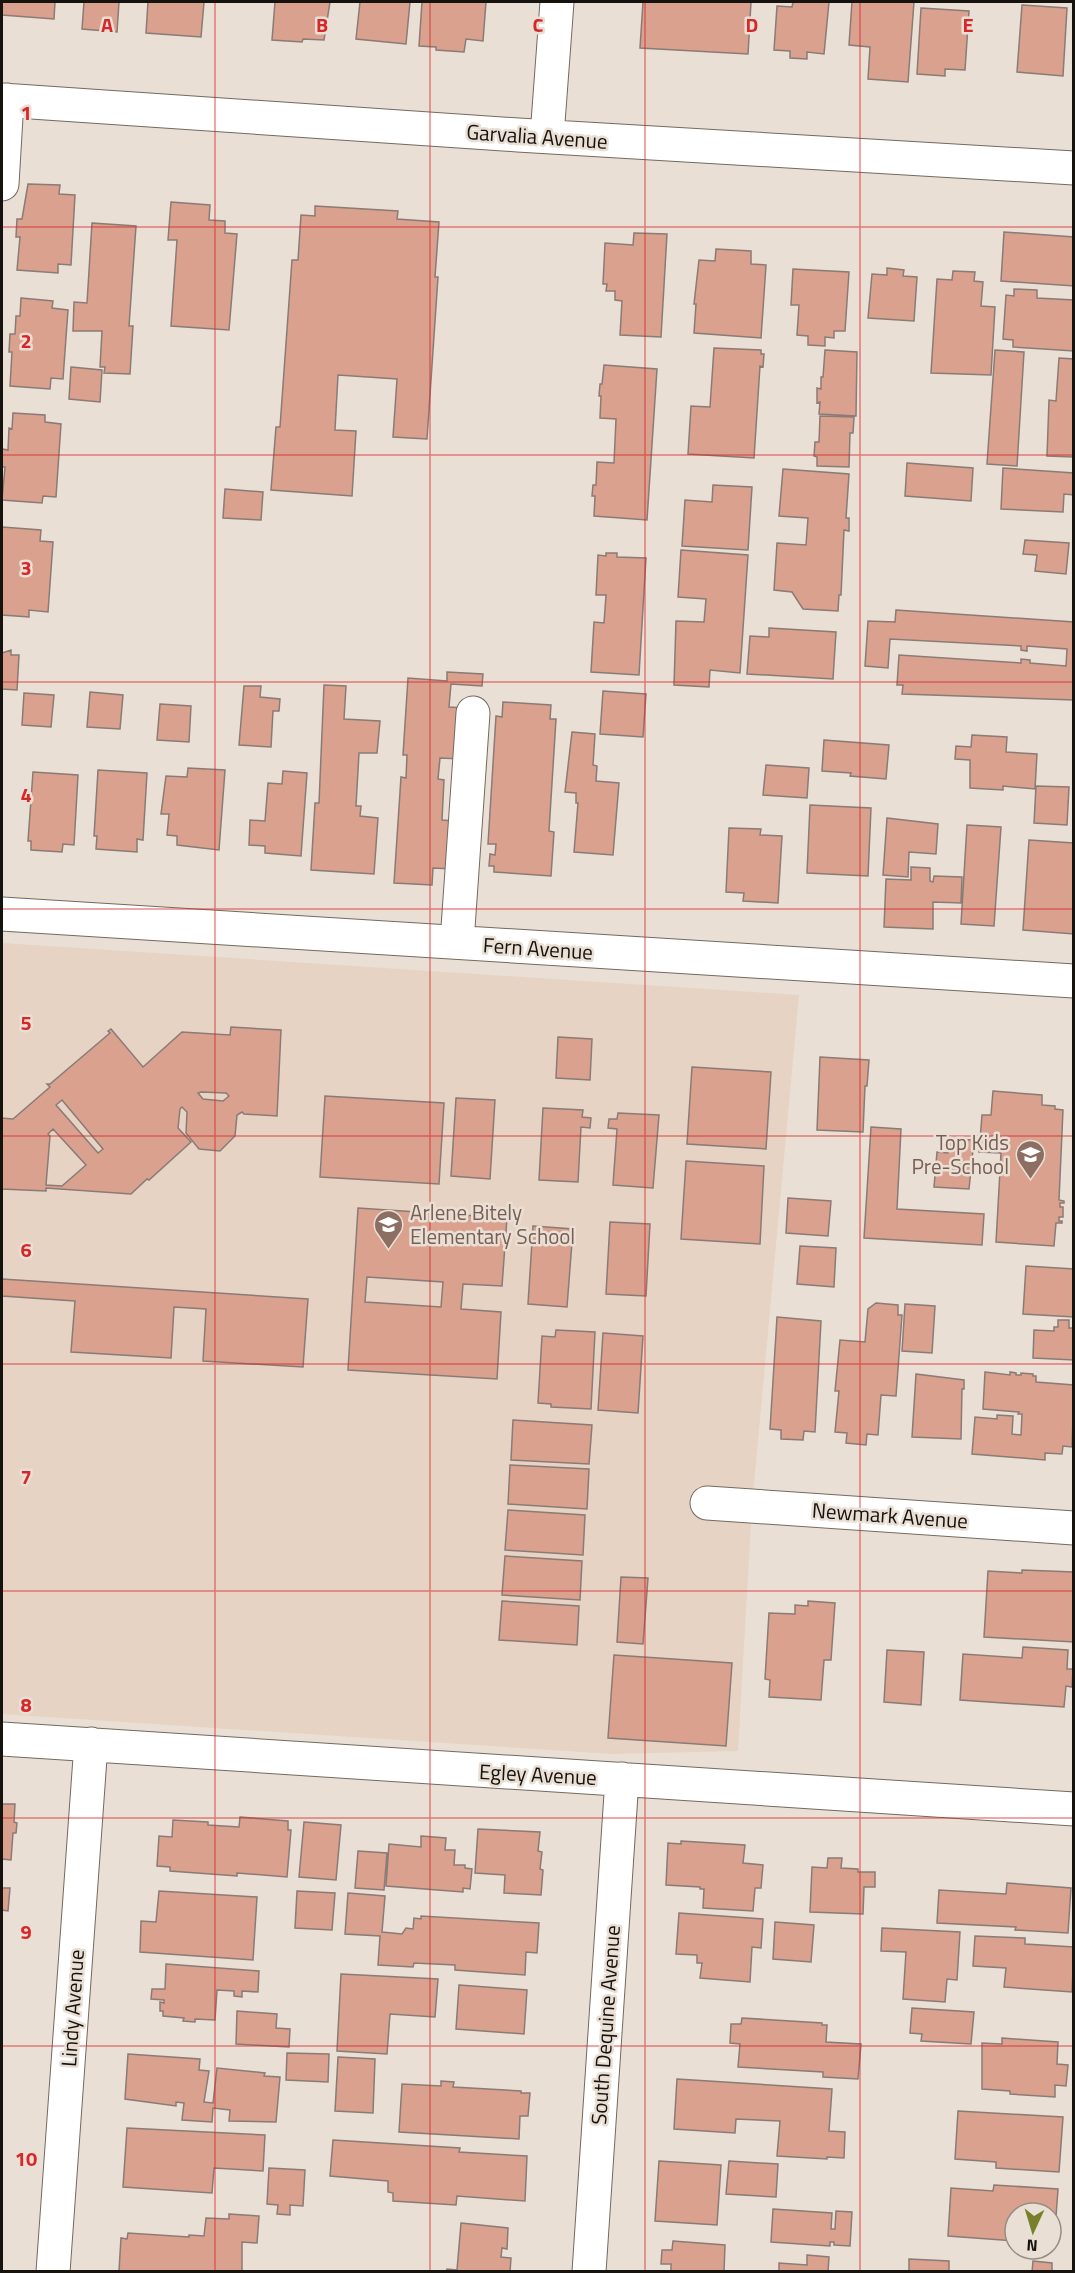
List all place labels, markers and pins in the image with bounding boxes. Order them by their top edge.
place label: Top Kids Pre-School [911,1126,1009,1182]
school or university icon: Top Kids Pre-School [1014,1138,1046,1180]
place label: Arlene Bitely Elementary School [410,1196,575,1252]
school or university icon: Arlene Bitely Elementary School [373,1208,405,1250]

